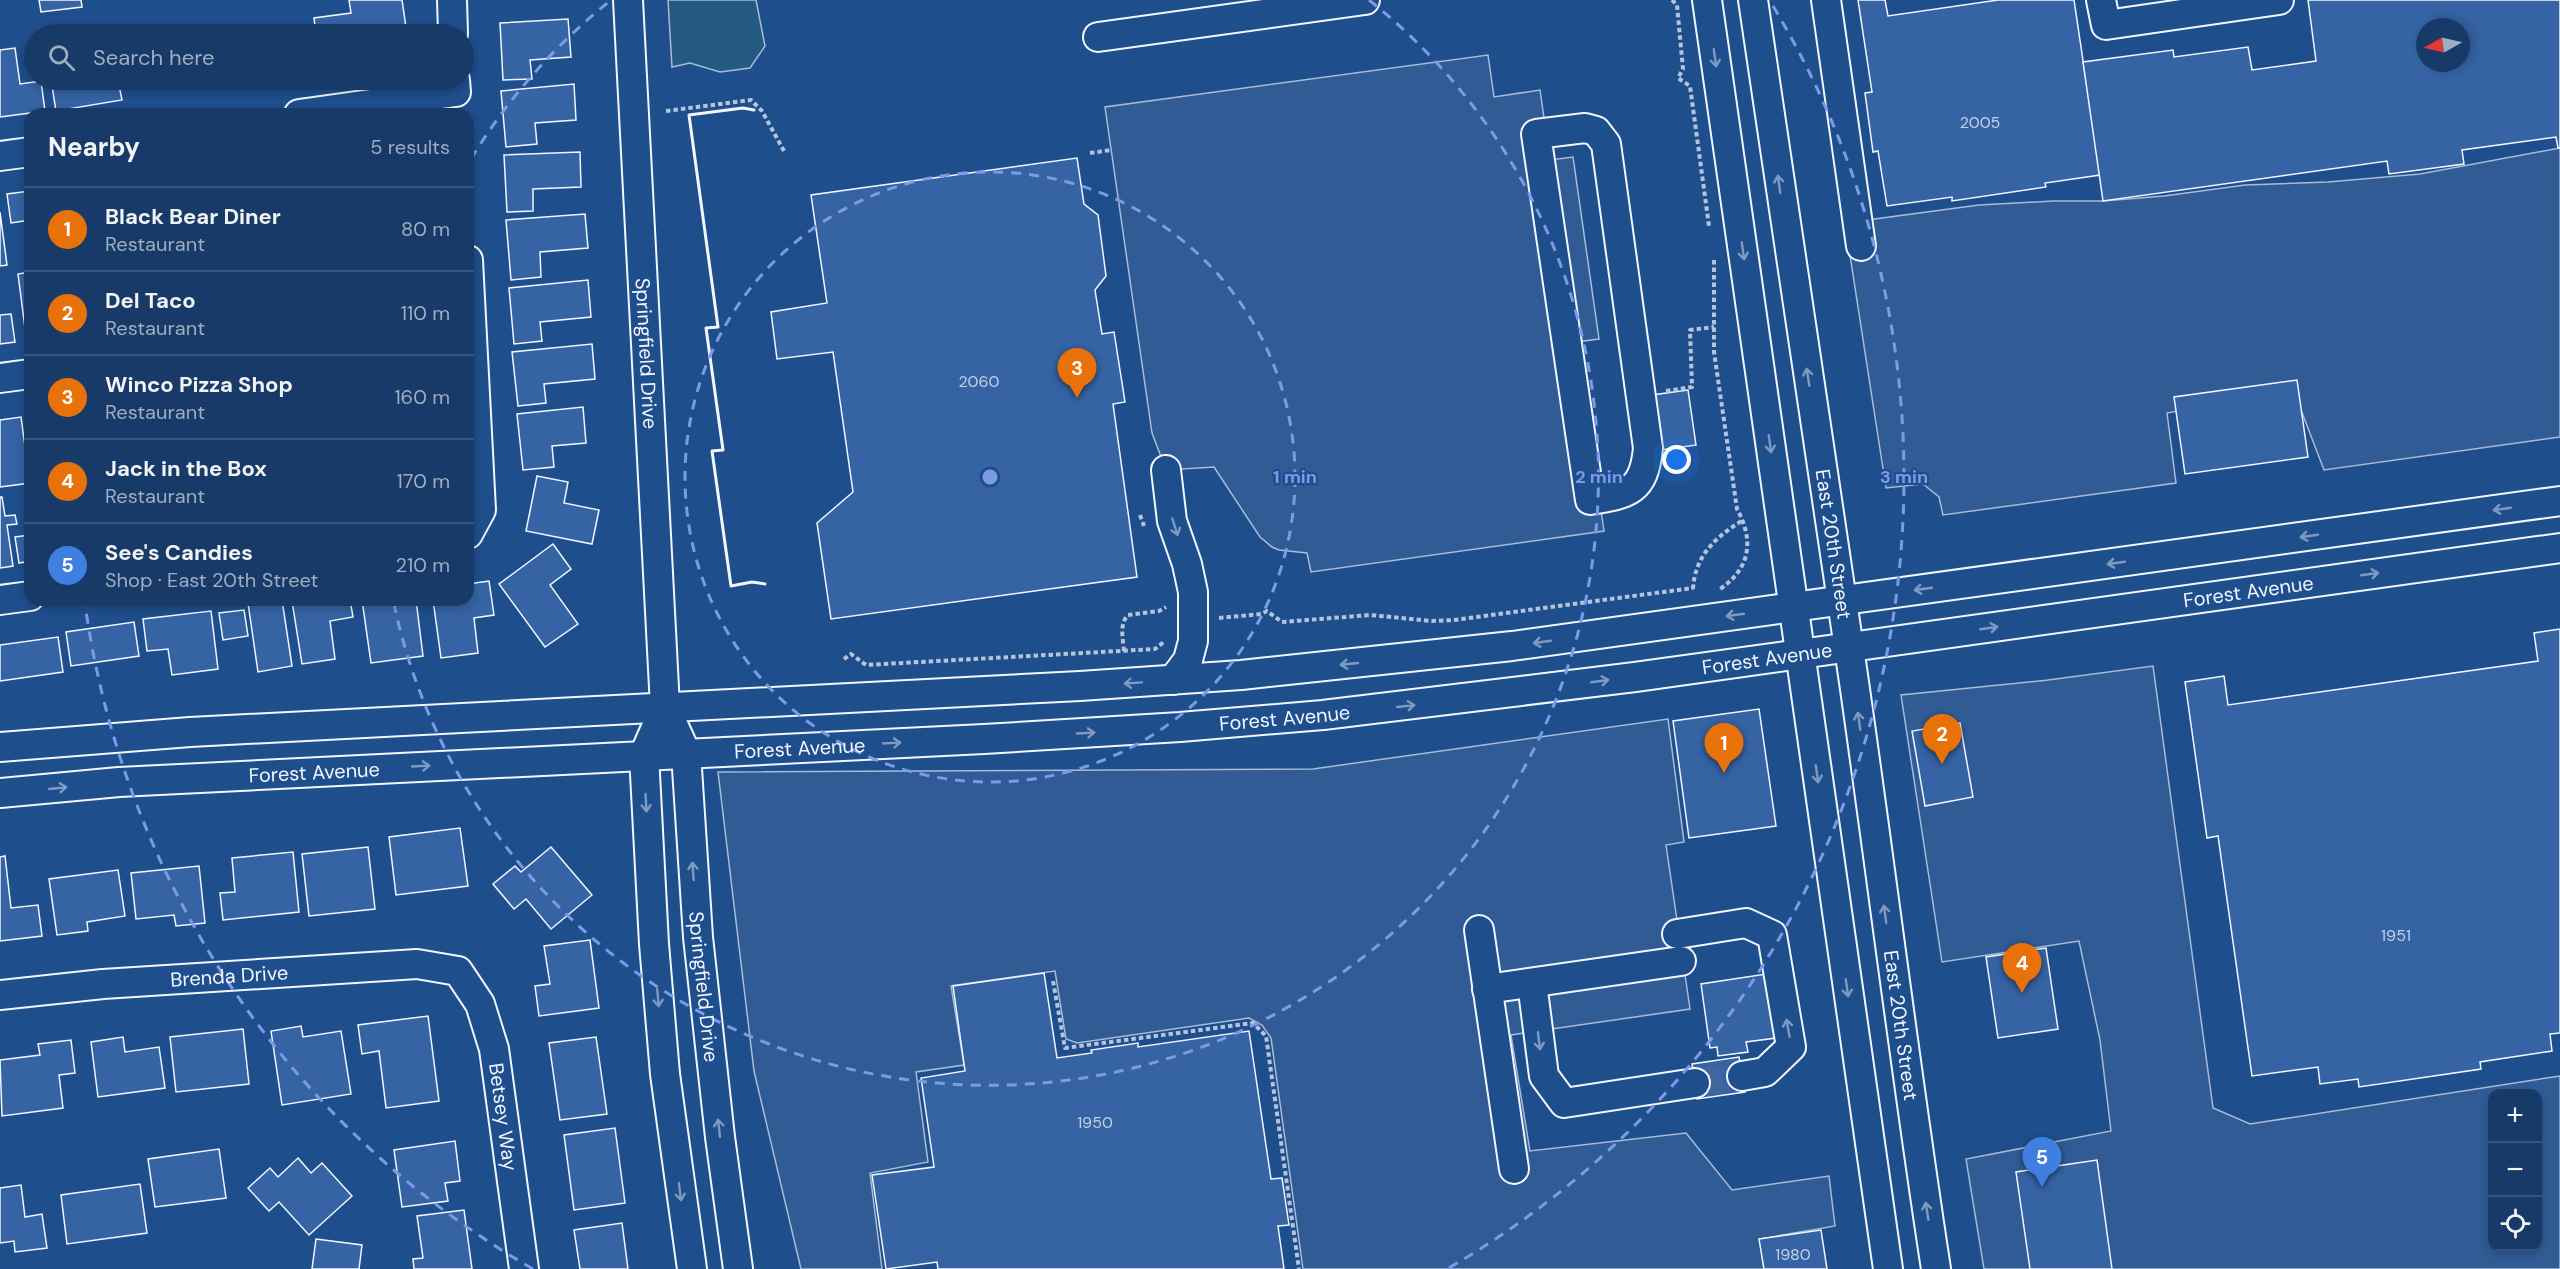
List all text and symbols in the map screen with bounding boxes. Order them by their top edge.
north arrow [2416,18,2470,72]
search box [24,24,474,90]
icon: search [45,41,78,74]
text: Search here [93,43,214,72]
one-way arrow [1710,48,1721,67]
house number: 2005 [1960,112,2000,133]
text: Nearby [48,130,140,164]
text: 5 results [370,134,450,160]
one-way arrow [1773,174,1784,194]
text: Black Bear Diner [105,202,281,231]
text: 1 [64,216,71,242]
text: 80 m [401,216,450,242]
text: Restaurant [105,231,205,257]
one-way arrow [1737,241,1748,260]
street label: Springfield Drive [630,277,663,430]
text: Del Taco [105,286,196,315]
text: 2 [62,300,73,326]
text: 110 m [401,300,450,326]
text: Restaurant [105,315,205,341]
pin: 3 [1058,348,1096,398]
one-way arrow [1802,367,1813,387]
text: Winco Pizza Shop [105,370,293,399]
house number: 2060 [959,371,1000,392]
text: 3 [61,384,74,410]
text: 160 m [394,384,450,410]
text: Restaurant [105,399,205,425]
one-way arrow [1765,434,1776,453]
your location [1662,445,1691,474]
text: Jack in the Box [105,454,267,483]
text: 1 min [1273,465,1317,489]
text: 2 min [1575,465,1623,489]
text: 3 min [1880,465,1928,489]
centre of rings [980,467,1000,487]
street label: East 20th Street [1810,467,1858,621]
text: 4 [61,468,74,494]
text: 170 m [397,468,450,494]
text: Restaurant [105,483,205,509]
one-way arrow [2493,504,2512,515]
one-way arrow [1170,518,1181,537]
one-way arrow [2300,531,2319,542]
text: See's Candies [105,538,253,567]
text: 5 [61,552,74,578]
text: 210 m [395,552,450,578]
one-way arrow [2106,557,2126,568]
text: Shop · East 20th Street [105,567,318,593]
one-way arrow [2359,568,2379,579]
street label: Forest Avenue [2181,570,2315,613]
one-way arrow [1913,584,1933,595]
one-way arrow [1726,609,1746,620]
one-way arrow [1979,622,1999,633]
one-way arrow [1533,636,1553,647]
street label: Forest Avenue [1700,637,1834,681]
one-way arrow [1339,659,1359,670]
one-way arrow [1589,676,1609,687]
one-way arrow [1124,677,1144,688]
street label: Forest Avenue [1218,699,1352,737]
one-way arrow [1396,700,1416,711]
one-way arrow [1853,712,1864,731]
pin: 2 [1922,714,1962,764]
pin: 1 [1704,724,1744,773]
one-way arrow [1076,727,1096,738]
street label: Forest Avenue [733,732,866,764]
one-way arrow [881,738,901,749]
street label: Forest Avenue [248,756,380,789]
one-way arrow [410,761,430,772]
one-way arrow [1812,764,1823,784]
one-way arrow [48,782,68,793]
one-way arrow [641,793,652,813]
one-way arrow [688,862,699,882]
one-way arrow [1879,905,1890,925]
street label: Springfield Drive [683,911,725,1063]
house number: 1951 [2381,925,2411,946]
pin: 4 [2002,944,2042,993]
street label: East 20th Street [1878,949,1924,1102]
street label: Brenda Drive [169,959,289,993]
one-way arrow [1842,978,1853,998]
one-way arrow [653,987,664,1007]
one-way arrow [1782,1018,1793,1038]
one-way arrow [1534,1030,1545,1050]
street label: Betsey Way [483,1061,523,1172]
map controls [2488,1089,2542,1251]
button: + [2488,1089,2542,1143]
house number: 1950 [1077,1112,1113,1133]
one-way arrow [713,1118,724,1138]
pin: 5 [2022,1138,2062,1187]
button: − [2488,1143,2542,1197]
one-way arrow [675,1181,686,1201]
button: locate [2488,1197,2542,1251]
one-way arrow [1922,1202,1933,1222]
house number: 1980 [1775,1244,1811,1265]

